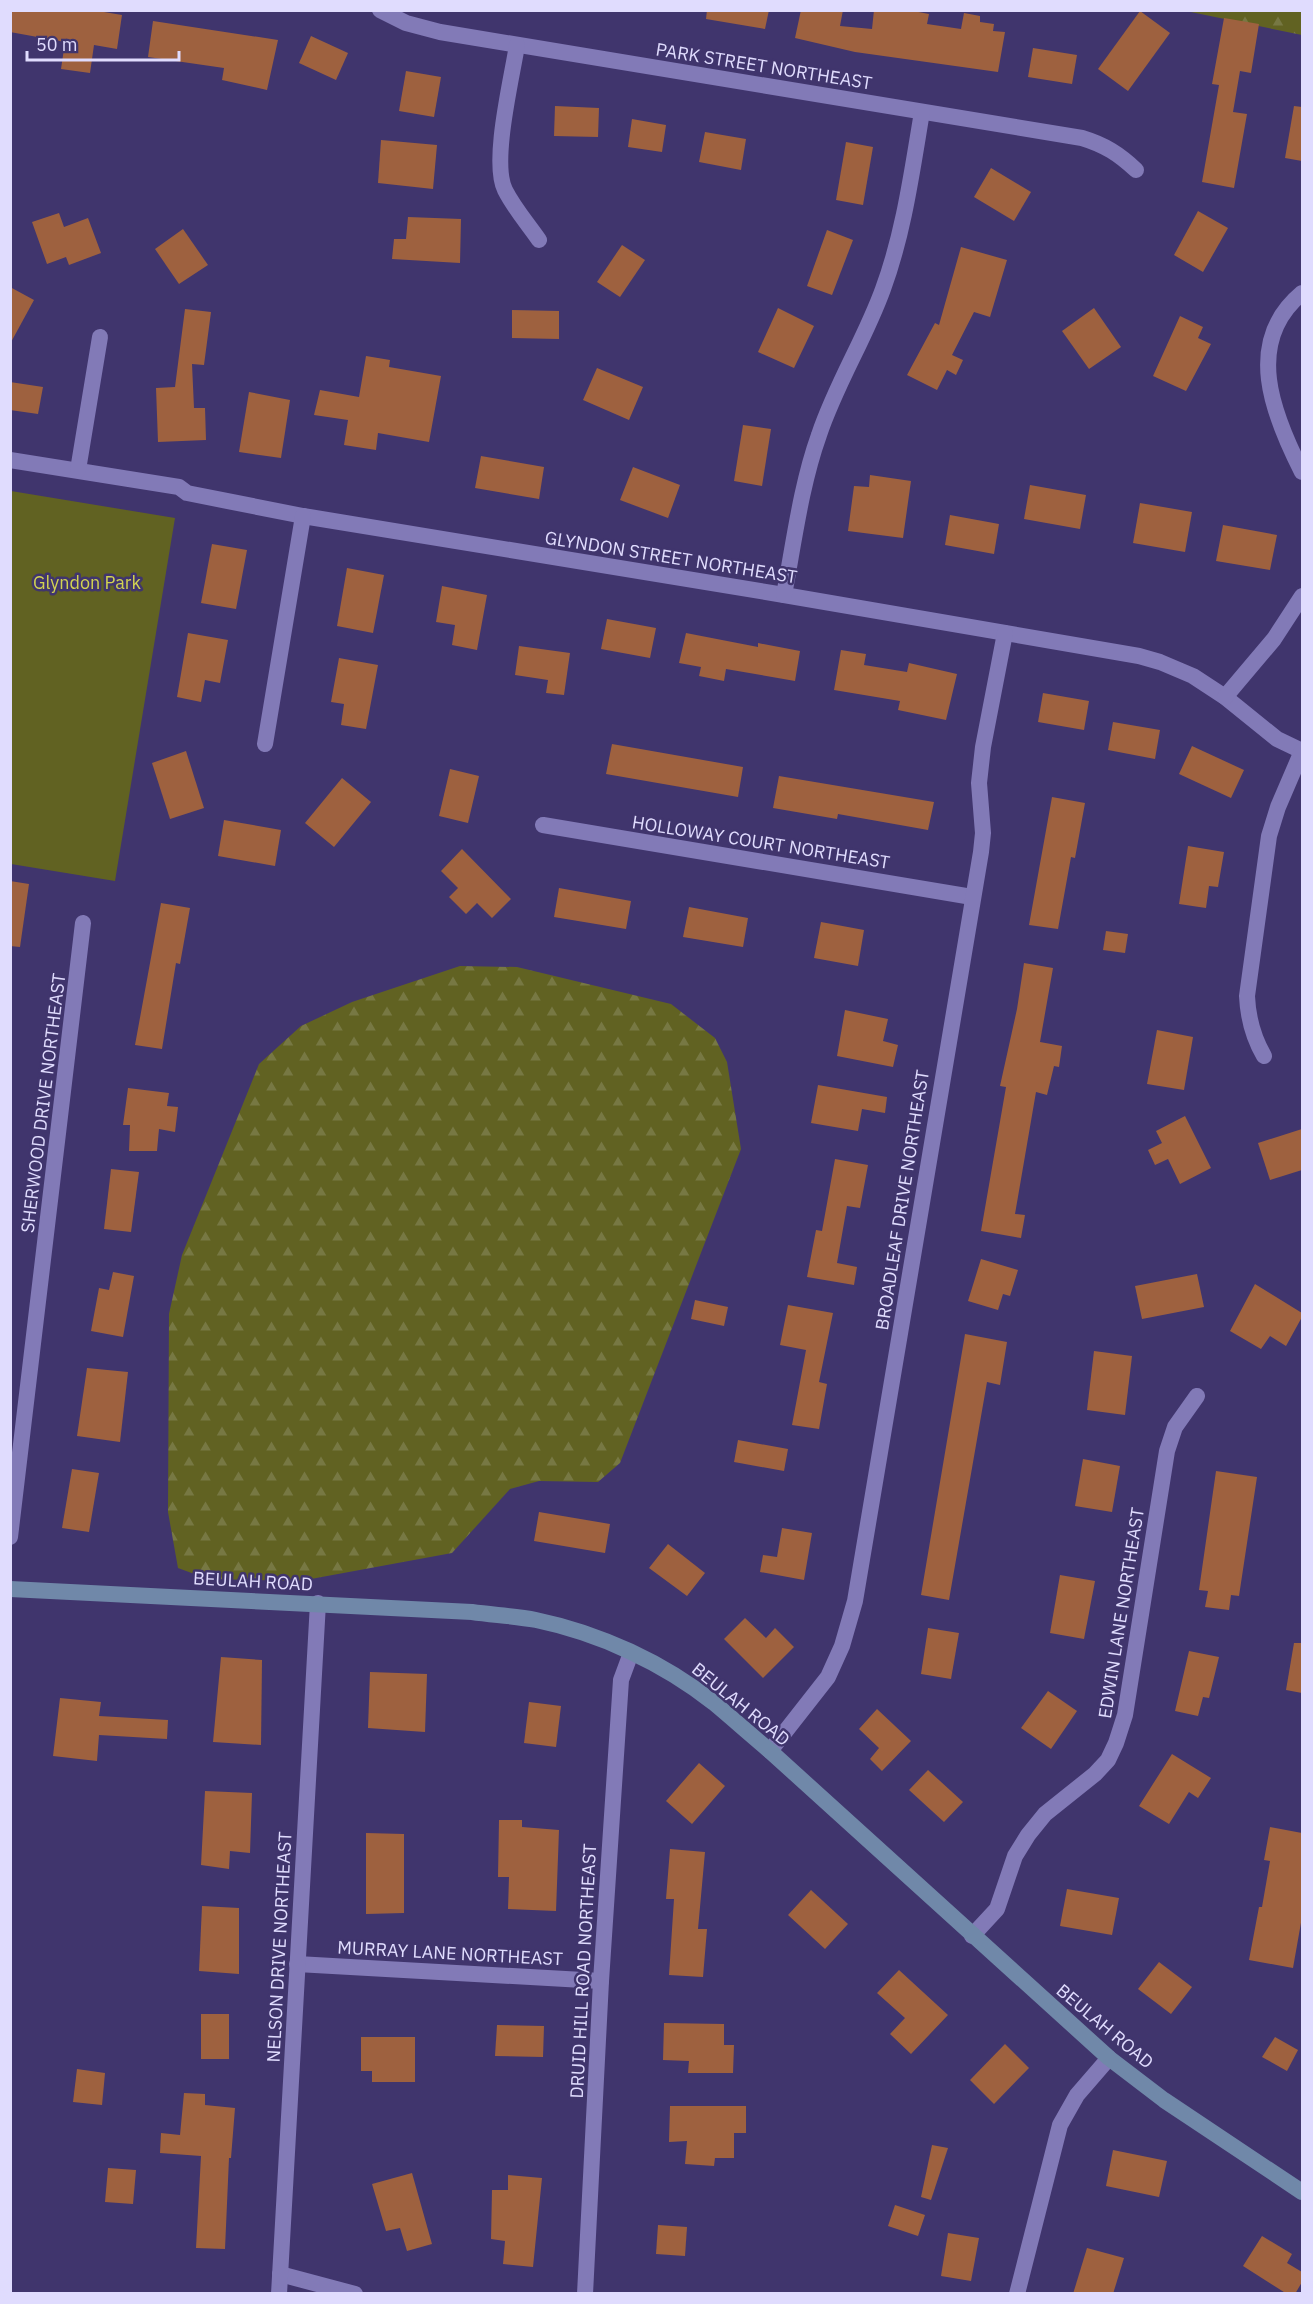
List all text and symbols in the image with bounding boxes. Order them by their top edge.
scale bar [27,24,178,62]
text: 50 m [36,33,78,56]
street label: PARK STREET NORTHEAST [654,38,874,94]
street label: GLYNDON STREET NORTHEAST [543,526,799,588]
park label: Glyndon Park [33,571,141,594]
street label: HOLLOWAY COURT NORTHEAST [630,810,892,874]
street label: SHERWOOD DRIVE NORTHEAST [16,972,70,1234]
street label: BROADLEAF DRIVE NORTHEAST [870,1068,934,1332]
street label: EDWIN LANE NORTHEAST [1093,1506,1149,1720]
street label: BEULAH ROAD [193,1566,313,1596]
street label: BEULAH ROAD [687,1657,795,1751]
street label: NELSON DRIVE NORTHEAST [261,1831,297,2063]
street label: DRUID HILL ROAD NORTHEAST [565,1843,601,2099]
street label: MURRAY LANE NORTHEAST [337,1936,563,1970]
street label: BEULAH ROAD [1052,1979,1158,2073]

